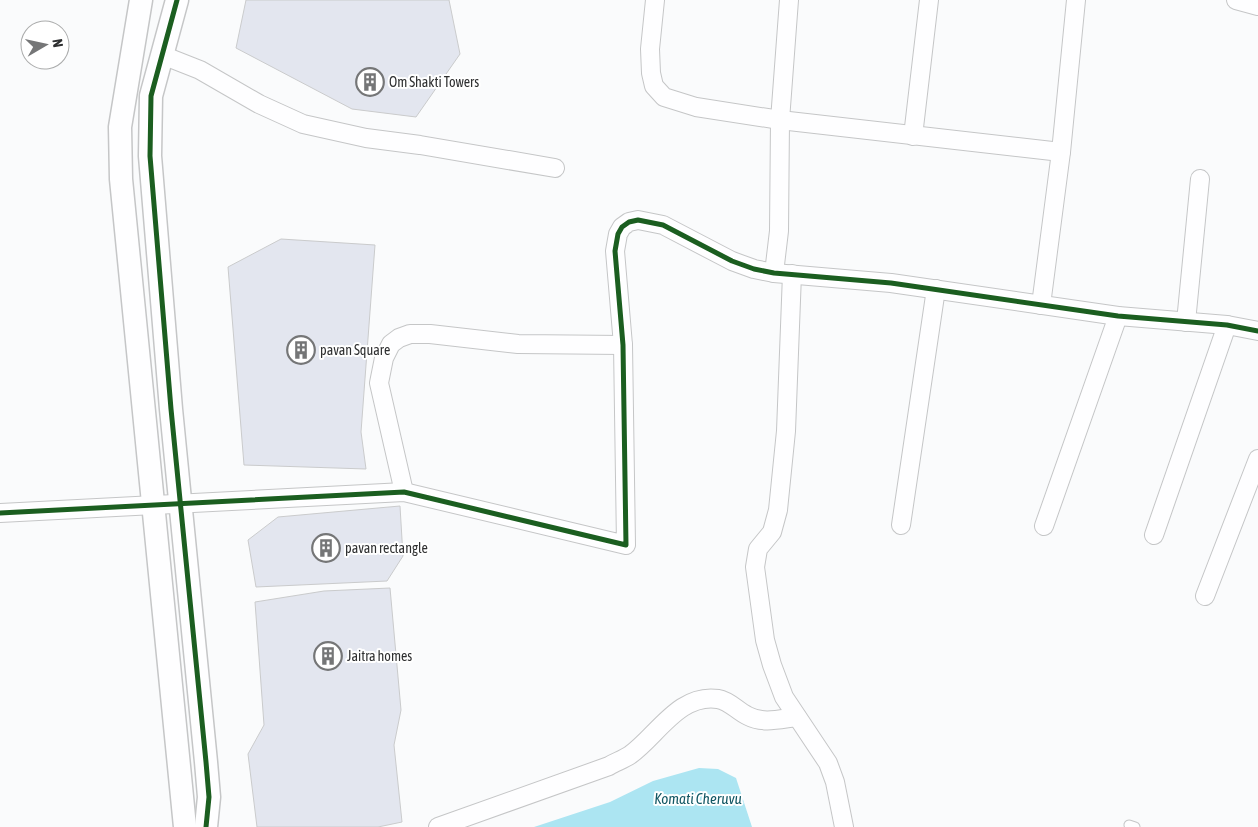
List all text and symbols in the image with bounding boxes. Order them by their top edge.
north arrow [20,20,70,70]
text: N [49,38,66,48]
building icon: Om Shakti Towers [355,67,385,97]
place label: Om Shakti Towers [389,74,479,90]
building icon: pavan Square [286,335,316,365]
place label: pavan Square [320,342,390,358]
building icon: pavan rectangle [311,533,341,563]
place label: pavan rectangle [345,540,428,556]
building icon: Jaitra homes [313,641,343,671]
place label: Jaitra homes [347,648,412,664]
water label: Komati Cheruvu [654,790,742,807]

